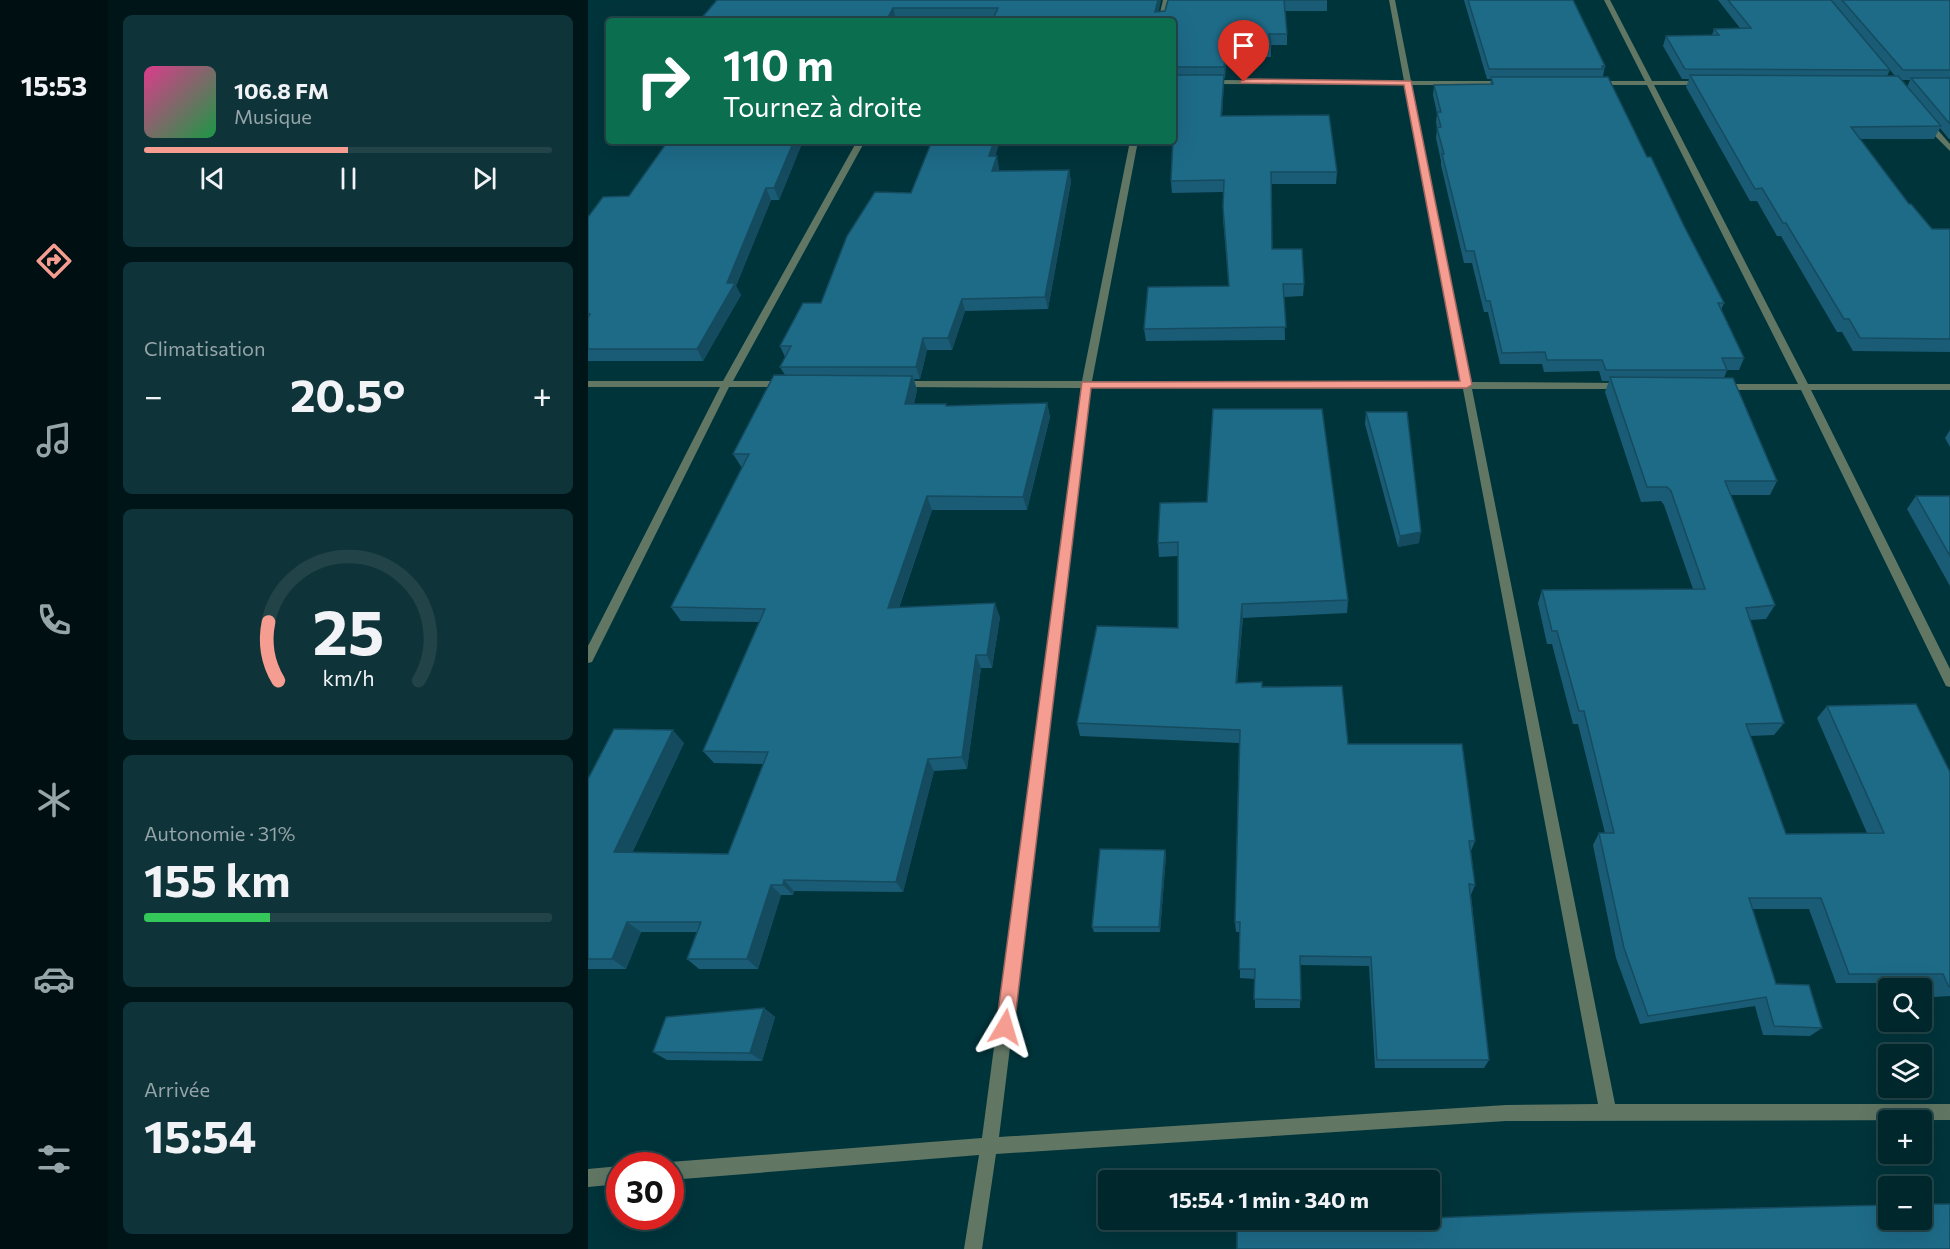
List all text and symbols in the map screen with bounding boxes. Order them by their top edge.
pin [1218,20,1269,82]
icon: arrive [1227,29,1260,62]
text: 110 m [723,38,834,90]
icon: right [624,42,702,120]
text: 15:53 [21,69,87,102]
text: 106.8 FM [234,77,329,104]
text: Tournez à droite [723,90,922,123]
text: Musique [234,104,312,128]
icon: previous [196,162,229,195]
icon: pause [332,162,365,195]
icon: next [468,162,501,195]
icon: directions [33,240,75,282]
text: Climatisation [144,336,265,360]
text: 20.5° [290,366,405,421]
text: − [144,374,163,415]
text: + [533,374,552,415]
icon: music [33,419,75,461]
text: 25 [312,593,384,669]
icon: phone [33,599,75,641]
text: km/h [322,665,374,691]
icon: climate [33,779,75,821]
text: Autonomie · 31% [144,821,295,845]
text: 155 km [144,851,291,906]
icon: car [33,958,75,1000]
map controls [1878,978,1932,1230]
button: search [1878,978,1932,1032]
position arrow [973,995,1037,1059]
button: layers [1878,1044,1932,1098]
text: Arrivée [144,1077,210,1101]
text: 15:54 [144,1107,256,1162]
button: + [1878,1110,1932,1164]
icon: filters [33,1138,75,1180]
speed limit sign: 30 [606,1152,684,1230]
button: − [1878,1176,1932,1230]
text: 15:54 · 1 min · 340 m [1169,1186,1369,1213]

